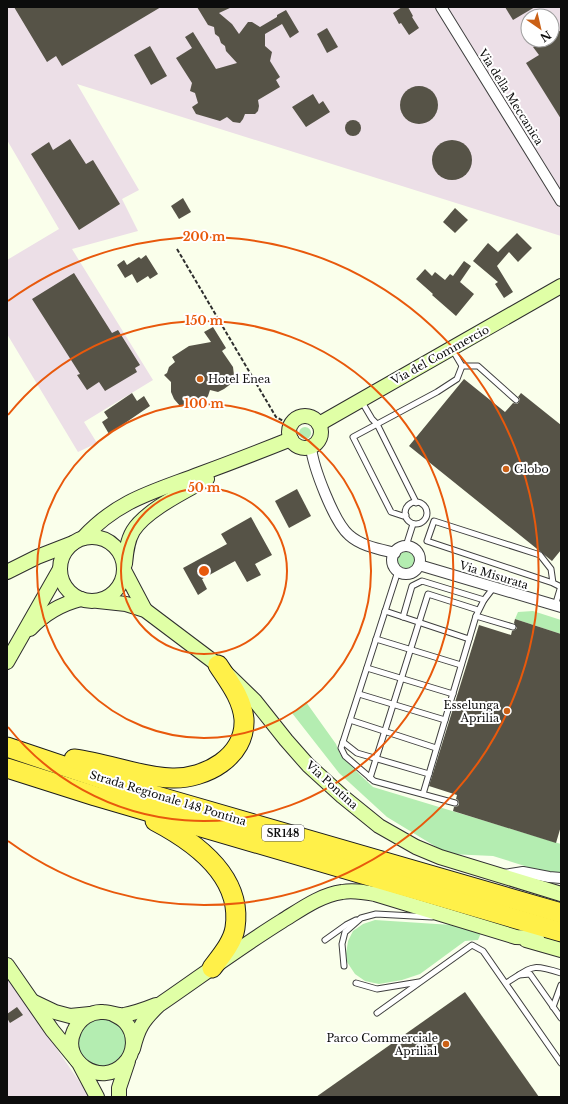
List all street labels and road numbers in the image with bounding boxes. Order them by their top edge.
street label: Via della Meccanica [475,46,547,148]
street label: Via del Commercio [388,322,491,388]
street label: Via Misurata [457,558,531,592]
street label: Via Pontina [302,757,362,813]
street label: Strada Regionale 148 Pontina [88,767,249,829]
road number: SR148 [262,825,304,841]

